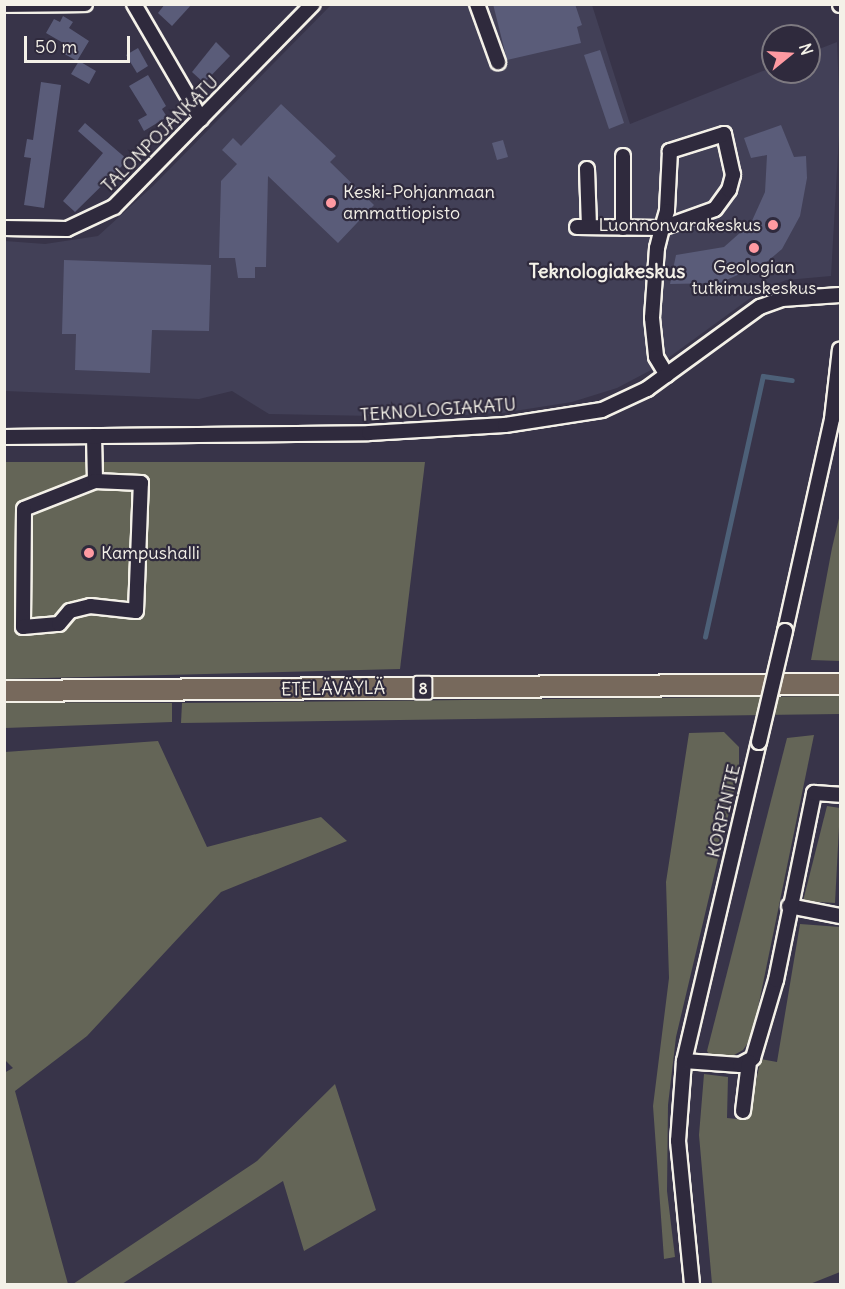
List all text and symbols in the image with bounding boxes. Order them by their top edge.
scale bar [27,24,134,62]
north arrow [761,24,821,84]
text: 50 m [35,35,77,58]
text: N [795,41,817,57]
street label: TALONPOJANKATU [97,71,223,197]
place label: Keski-Pohjanmaan ammattiopisto [343,182,495,224]
marker: Keski-Pohjanmaan ammattiopisto [324,196,338,210]
place label: Luonnonvarakeskus [598,214,761,236]
marker: Luonnonvarakeskus [766,218,780,232]
marker: Geologian tutkimuskeskus [747,241,761,255]
place label: Geologian tutkimuskeskus [691,257,817,300]
district label: Teknologiakeskus [529,258,685,282]
street label: TEKNOLOGIAKATU [359,394,517,426]
place label: Kampushalli [101,542,200,564]
marker: Kampushalli [82,546,96,560]
road number: 8 [411,675,435,701]
street label: ETELÄVÄYLÄ [281,677,385,701]
street label: KORPINTIE [703,762,745,860]

